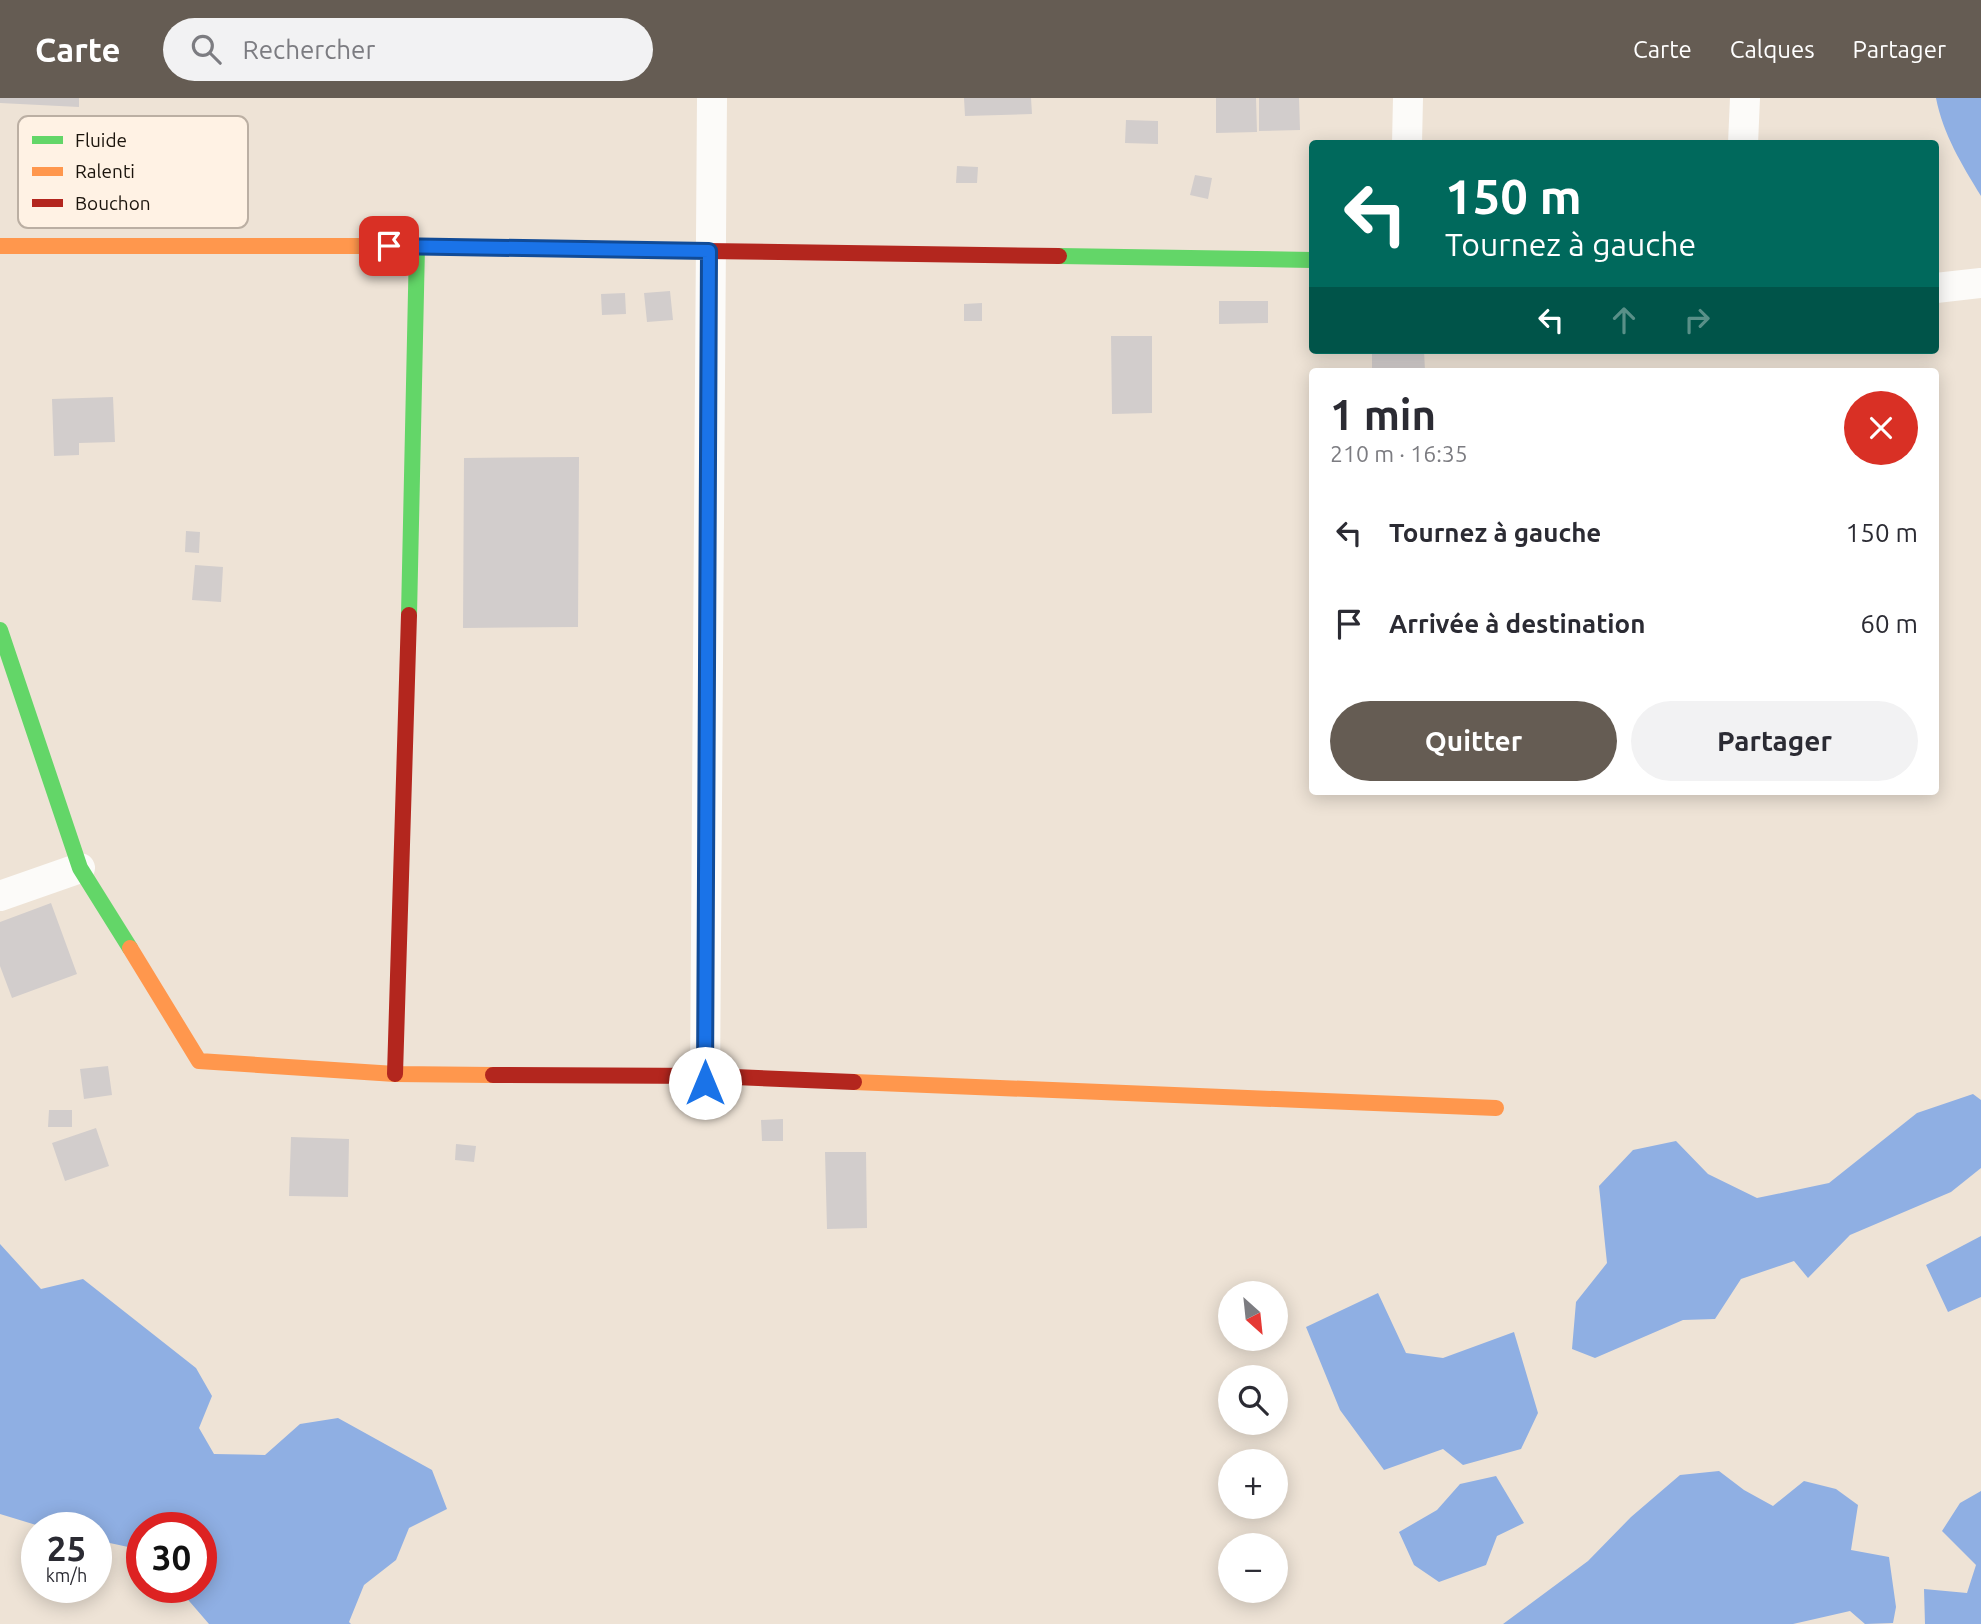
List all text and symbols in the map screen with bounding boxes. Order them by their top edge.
search box [163,18,653,81]
icon: search [187,30,225,68]
text: Carte [35,31,121,68]
text: Rechercher [243,35,375,64]
text: Carte [1633,36,1692,63]
text: Calques [1730,36,1815,63]
text: Partager [1853,36,1946,63]
legend [18,116,248,228]
text: Fluide [75,129,127,151]
text: Ralenti [75,160,135,182]
icon: left [1330,168,1421,259]
text: 150 m [1445,168,1582,223]
text: Bouchon [75,192,151,214]
pin [359,216,419,276]
text: Tournez à gauche [1445,226,1696,262]
icon: arrive [370,227,408,265]
icon: left [1532,301,1570,339]
icon: ahead [1605,301,1643,339]
icon: right [1678,301,1716,339]
text: 1 min [1330,391,1436,438]
button: close [1844,391,1918,465]
text: 210 m · 16:35 [1330,441,1468,466]
icon: left [1330,514,1368,552]
text: Tournez à gauche [1389,518,1601,547]
text: 150 m [1846,518,1918,547]
icon: arrive [1330,605,1368,643]
text: Arrivée à destination [1389,609,1645,638]
text: 60 m [1860,609,1918,638]
button: Quitter [1330,701,1617,781]
button: Partager [1631,701,1918,781]
position arrow [668,1046,742,1120]
north arrow [1218,1281,1288,1351]
map controls [1218,1281,1288,1603]
button: search [1218,1365,1288,1435]
button: + [1218,1449,1288,1519]
speed limit sign: 30 [126,1512,217,1603]
text: 25 [47,1528,86,1568]
button: − [1218,1533,1288,1603]
text: km/h [46,1565,87,1585]

